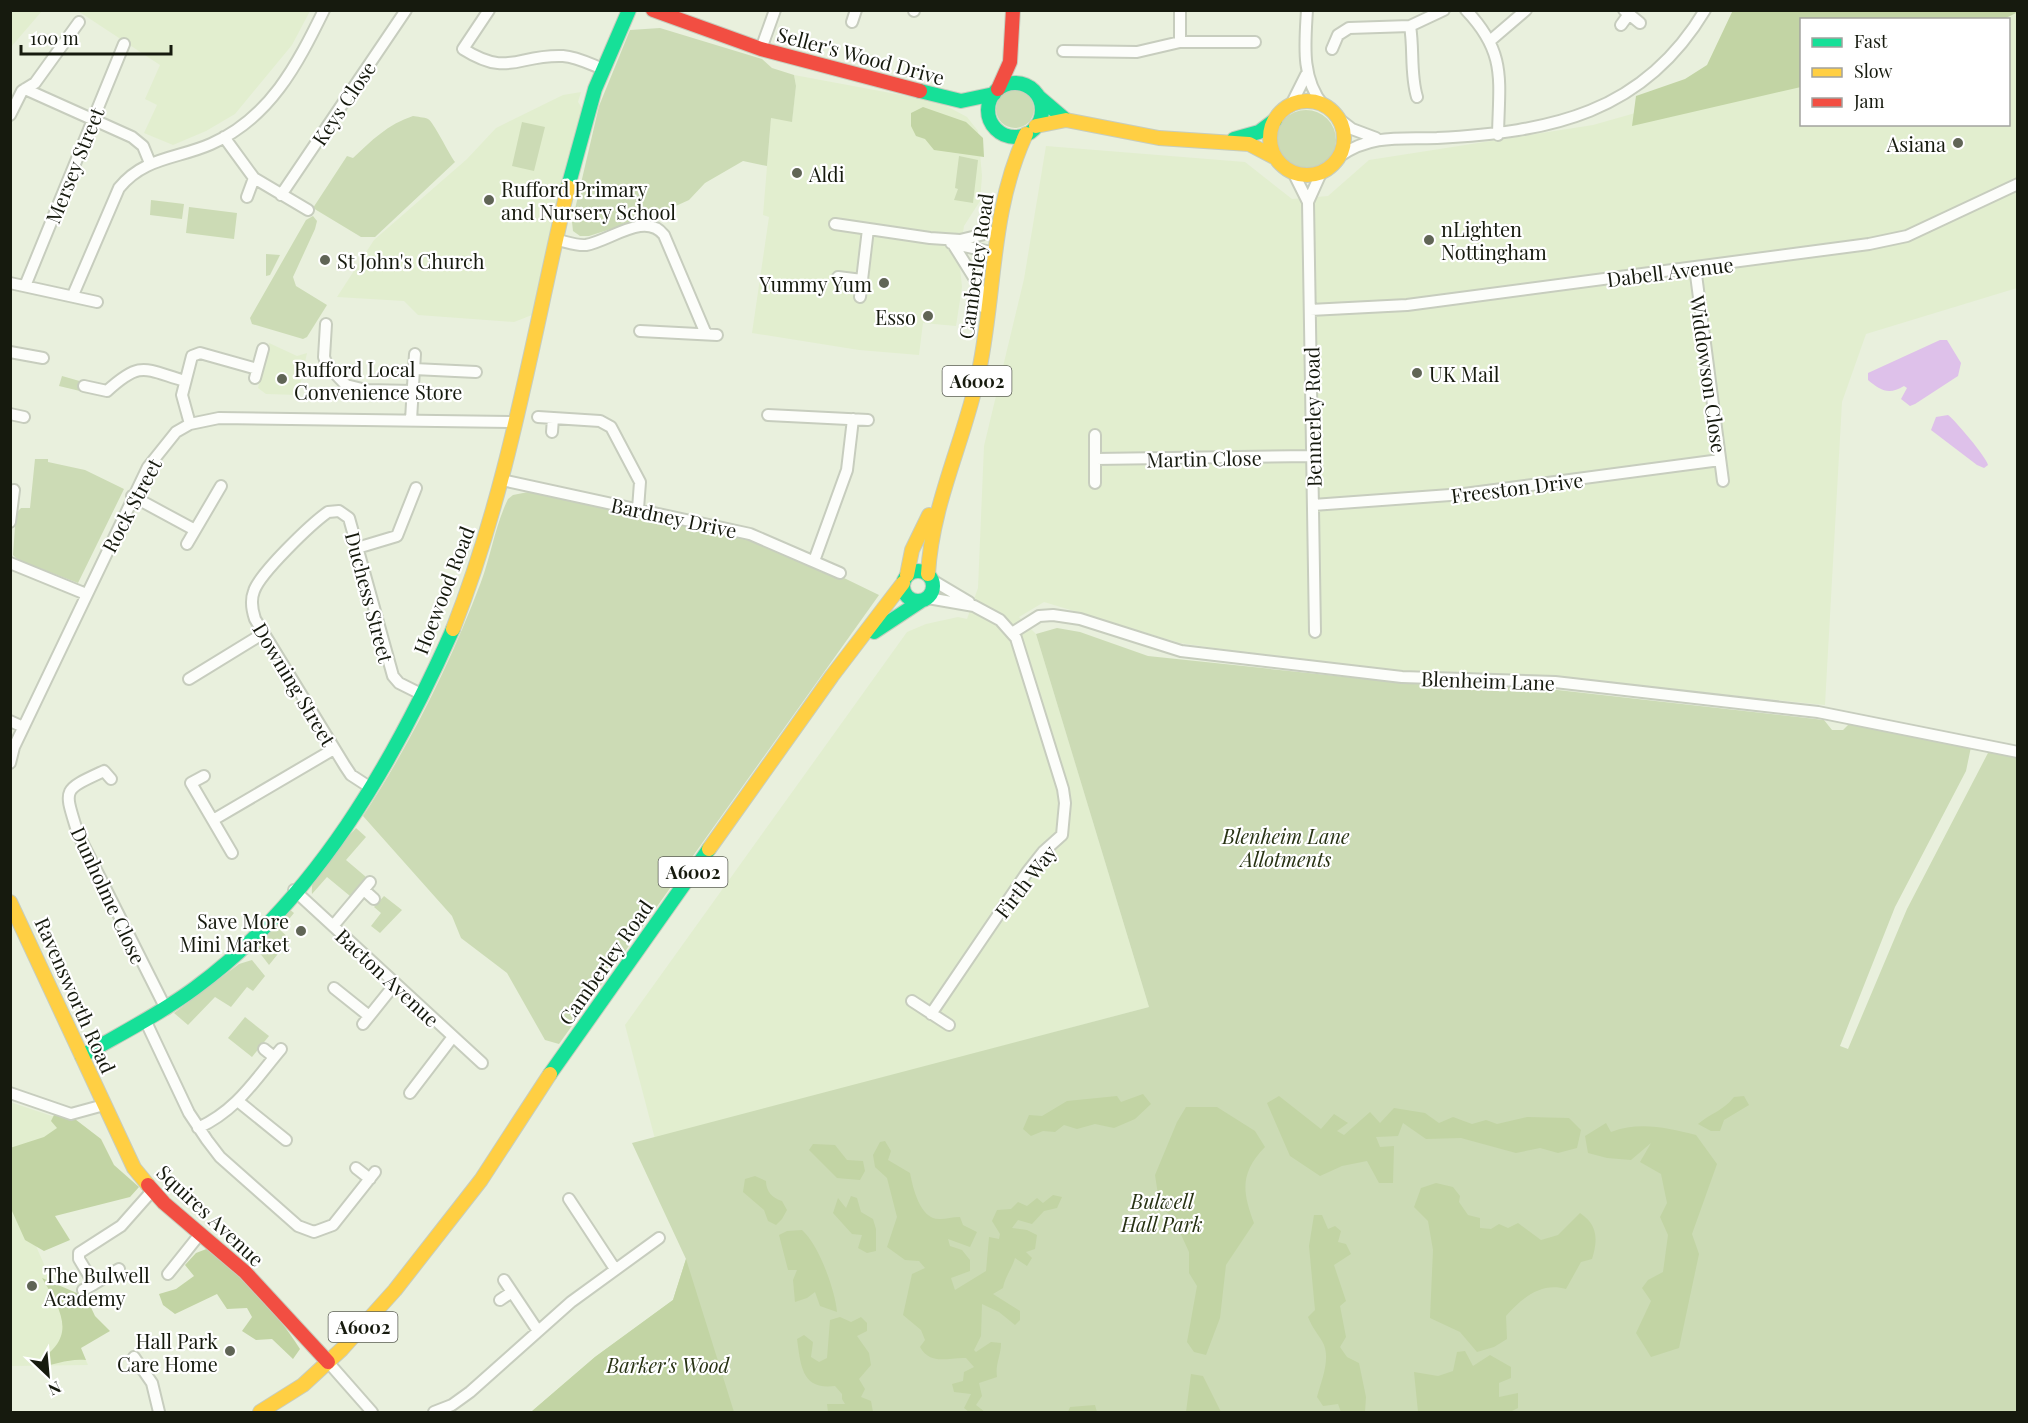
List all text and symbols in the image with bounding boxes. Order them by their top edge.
scale bar [21,18,171,56]
legend [1800,18,2010,126]
street label: Seller's Wood Drive [774,20,948,90]
text: 100 m [30,26,79,50]
text: Fast [1854,29,1888,53]
street label: Keys Close [305,56,381,150]
text: Slow [1854,59,1892,83]
text: Jam [1853,89,1884,113]
street label: Mersey Street [38,102,110,227]
place label: Asiana [1886,130,1946,157]
marker: Asiana [1951,136,1965,150]
place label: Aldi [808,160,845,187]
marker: Aldi [790,166,804,180]
place label: Rufford Primary and Nursery School [501,175,676,225]
street label: Camberley Road [951,191,999,341]
marker: Rufford Primary and Nursery School [482,193,496,207]
place label: nLighten Nottingham [1441,215,1547,265]
marker: nLighten Nottingham [1422,233,1436,247]
place label: St John's Church [337,247,485,274]
street label: Dabell Avenue [1605,250,1735,292]
marker: St John's Church [318,253,332,267]
place label: Yummy Yum [758,270,872,297]
marker: Yummy Yum [877,276,891,290]
street label: Widdowson Close [1684,292,1733,455]
place label: Esso [875,303,916,330]
marker: Esso [921,309,935,323]
street label: Bennerley Road [1297,346,1327,488]
place label: Rufford Local Convenience Store [294,355,462,405]
place label: UK Mail [1429,360,1500,387]
road number: A6002 [942,366,1012,396]
marker: UK Mail [1410,366,1424,380]
marker: Rufford Local Convenience Store [275,372,289,386]
street label: Martin Close [1146,443,1262,473]
street label: Rock Street [95,452,168,557]
street label: Freeston Drive [1449,465,1585,509]
street label: Bardney Drive [609,491,739,543]
street label: Hoewood Road [406,522,480,658]
street label: Duchess Street [340,529,401,666]
street label: Downing Street [248,617,343,752]
street label: Blenheim Lane [1421,664,1555,696]
street label: Dunholme Close [65,822,153,968]
park label: Blenheim Lane Allotments [1221,822,1350,872]
street label: Firth Way [988,839,1062,923]
road number: A6002 [658,857,728,887]
street label: Camberley Road [552,894,658,1030]
place label: Save More Mini Market [180,907,290,957]
street label: Ravensworth Road [30,913,123,1077]
street label: Bacton Avenue [330,922,446,1032]
marker: Save More Mini Market [294,924,308,938]
street label: Squires Avenue [152,1158,270,1272]
park label: Bulwell Hall Park [1120,1187,1203,1237]
place label: The Bulwell Academy [43,1261,150,1311]
marker: The Bulwell Academy [25,1279,39,1293]
road number: A6002 [328,1312,398,1342]
place label: Hall Park Care Home [117,1327,218,1377]
marker: Hall Park Care Home [223,1344,237,1358]
north arrow [18,1345,78,1405]
park label: Barker's Wood [606,1351,731,1378]
text: N [45,1377,65,1401]

